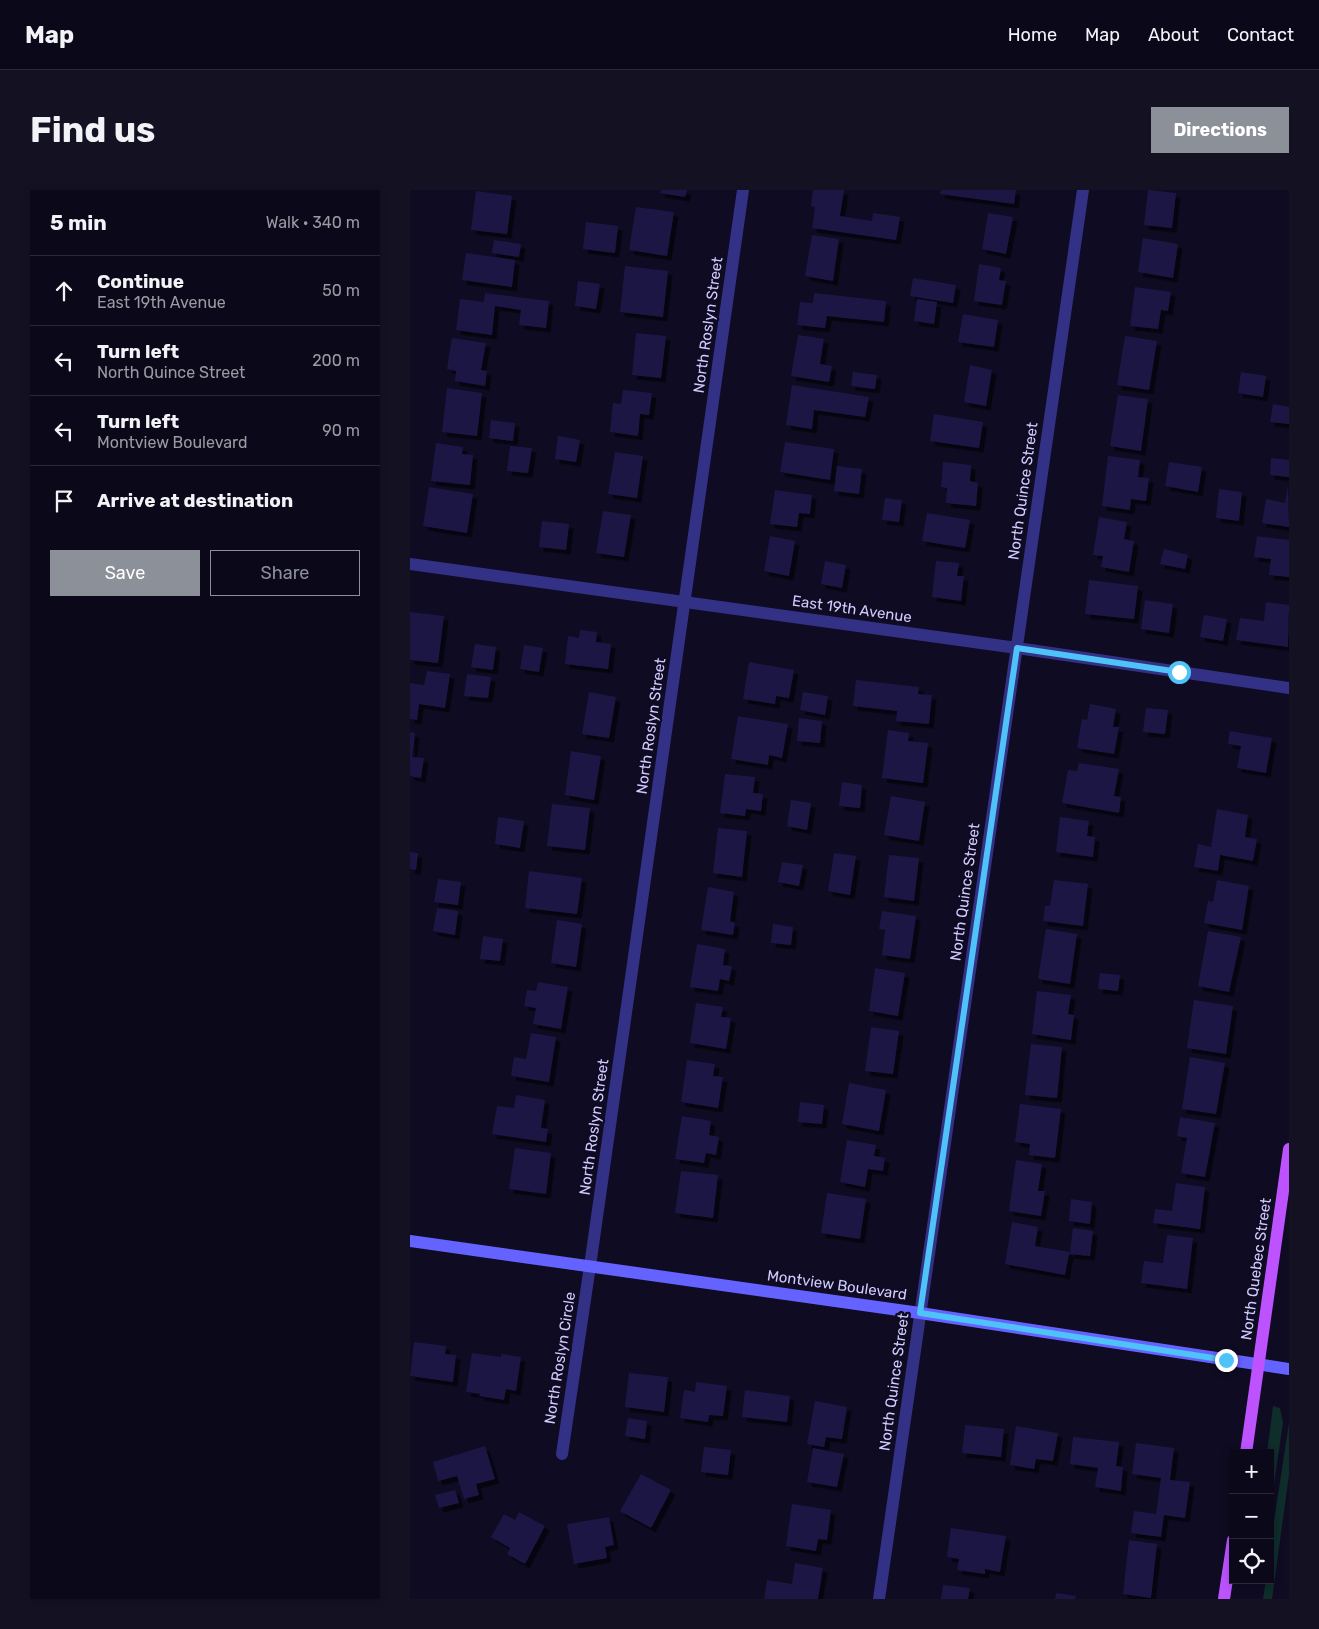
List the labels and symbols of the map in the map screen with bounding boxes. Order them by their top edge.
street label: North Roslyn Street [690,256,726,394]
street label: North Quince Street [1004,421,1042,561]
street label: East 19th Avenue [791,592,913,626]
street label: North Roslyn Street [633,657,669,795]
route start [1168,661,1191,684]
street label: North Quince Street [946,822,984,962]
street label: North Roslyn Street [576,1058,612,1196]
street label: North Quebec Street [1237,1196,1275,1341]
street label: Montview Boulevard [766,1266,908,1304]
street label: North Roslyn Circle [541,1291,579,1425]
street label: North Quince Street [875,1312,913,1452]
route end [1215,1349,1238,1372]

